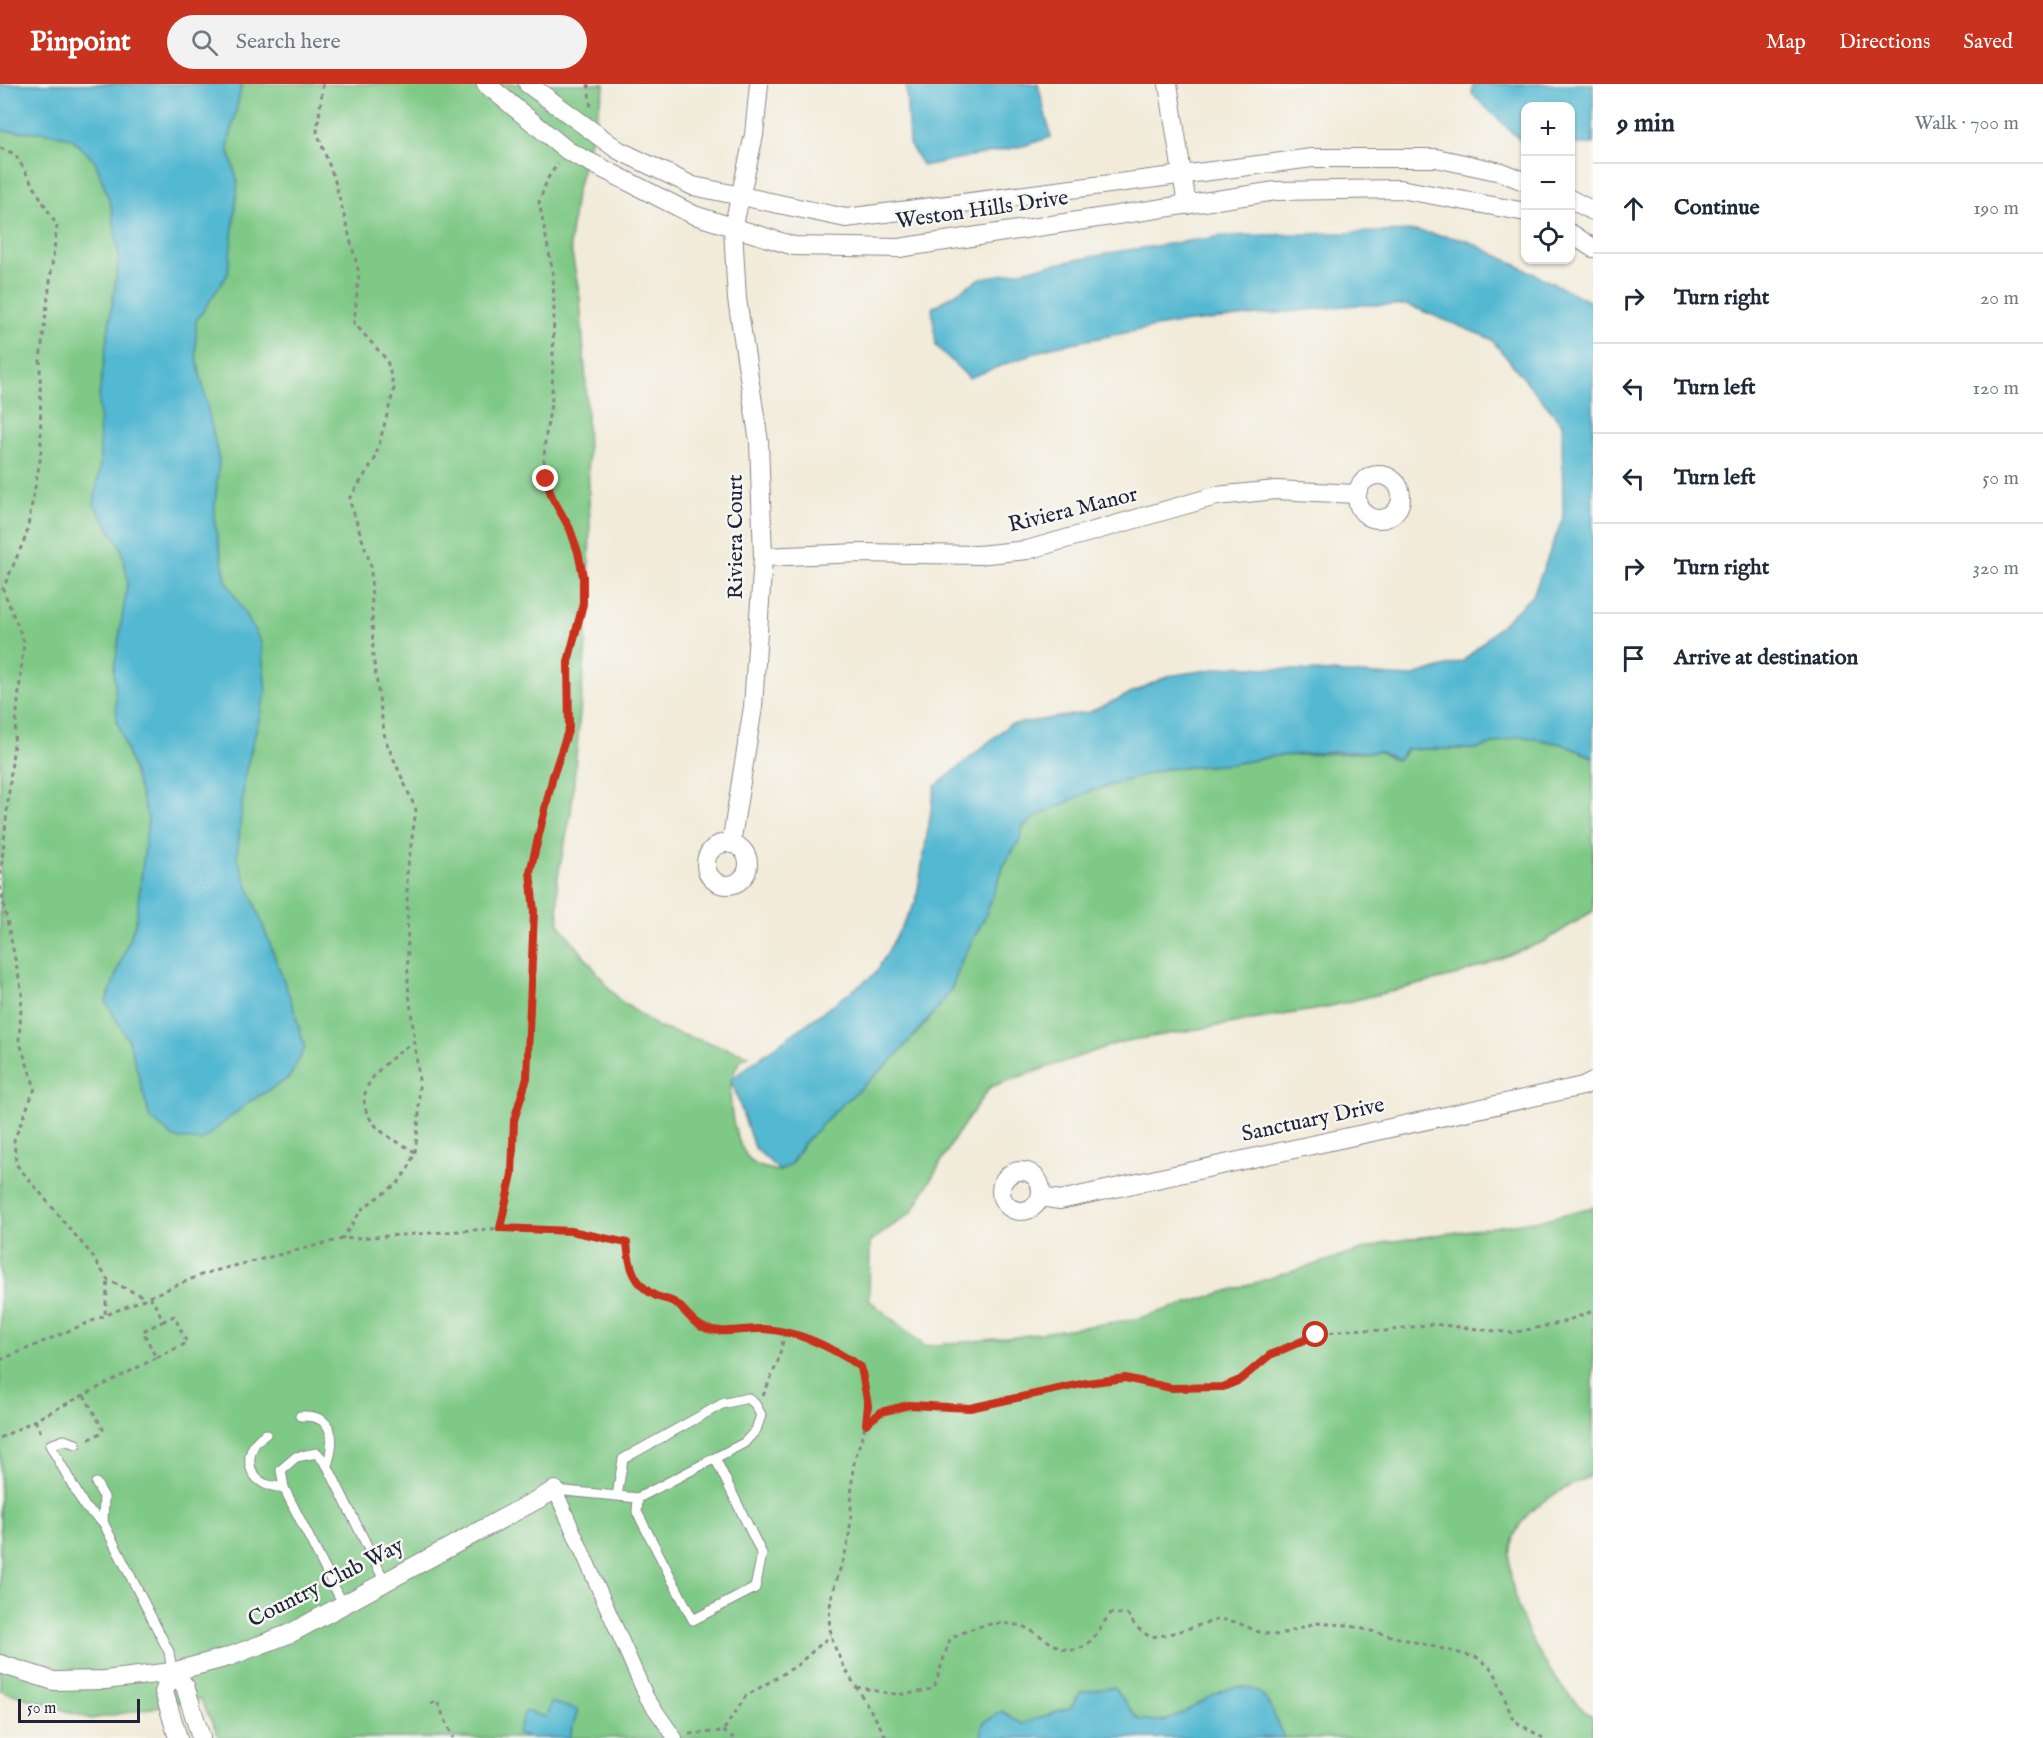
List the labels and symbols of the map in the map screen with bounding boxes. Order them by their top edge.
street label: Weston Hills Drive [894,184,1070,236]
route end [532,465,558,491]
street label: Riviera Court [722,474,750,599]
street label: Riviera Manor [1005,480,1141,540]
street label: Sanctuary Drive [1239,1091,1387,1149]
route start [1302,1321,1328,1347]
street label: Country Club Way [243,1532,409,1634]
scale bar [18,1696,140,1724]

